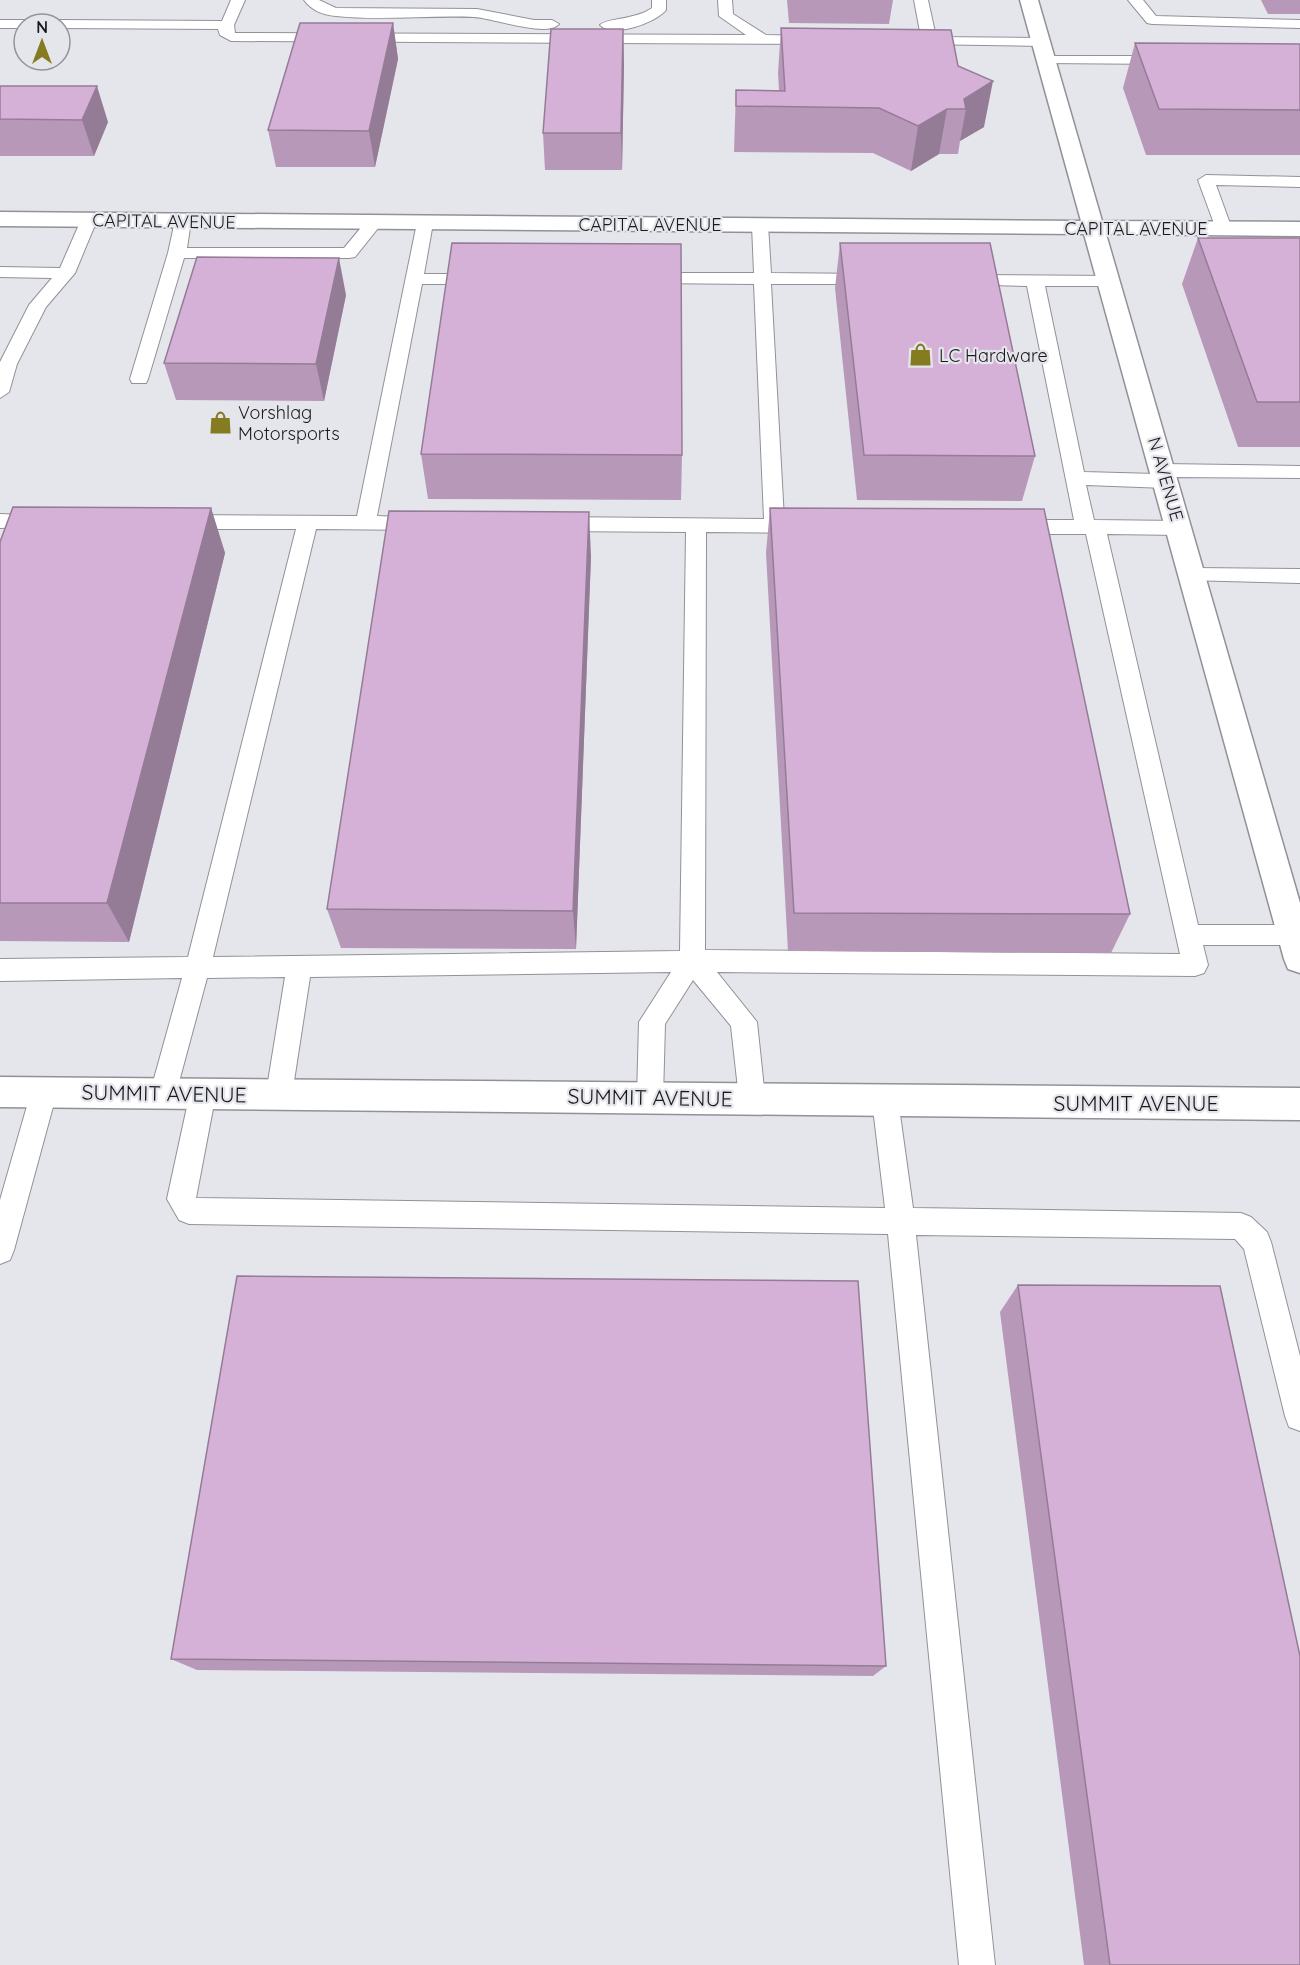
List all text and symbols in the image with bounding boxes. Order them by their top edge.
north arrow [12,12,72,72]
text: N [36,17,48,37]
street label: CAPITAL AVENUE [92,208,236,234]
street label: CAPITAL AVENUE [578,213,722,236]
street label: CAPITAL AVENUE [1064,217,1208,240]
shop icon: LC Hardware [908,342,934,368]
place label: LC Hardware [939,344,1048,367]
place label: Vorshlag Motorsports [238,401,340,445]
shop icon: Vorshlag Motorsports [207,409,233,435]
street label: N AVENUE [1143,434,1189,524]
street label: SUMMIT AVENUE [81,1079,247,1107]
street label: SUMMIT AVENUE [567,1083,733,1111]
street label: SUMMIT AVENUE [1054,1090,1218,1116]

